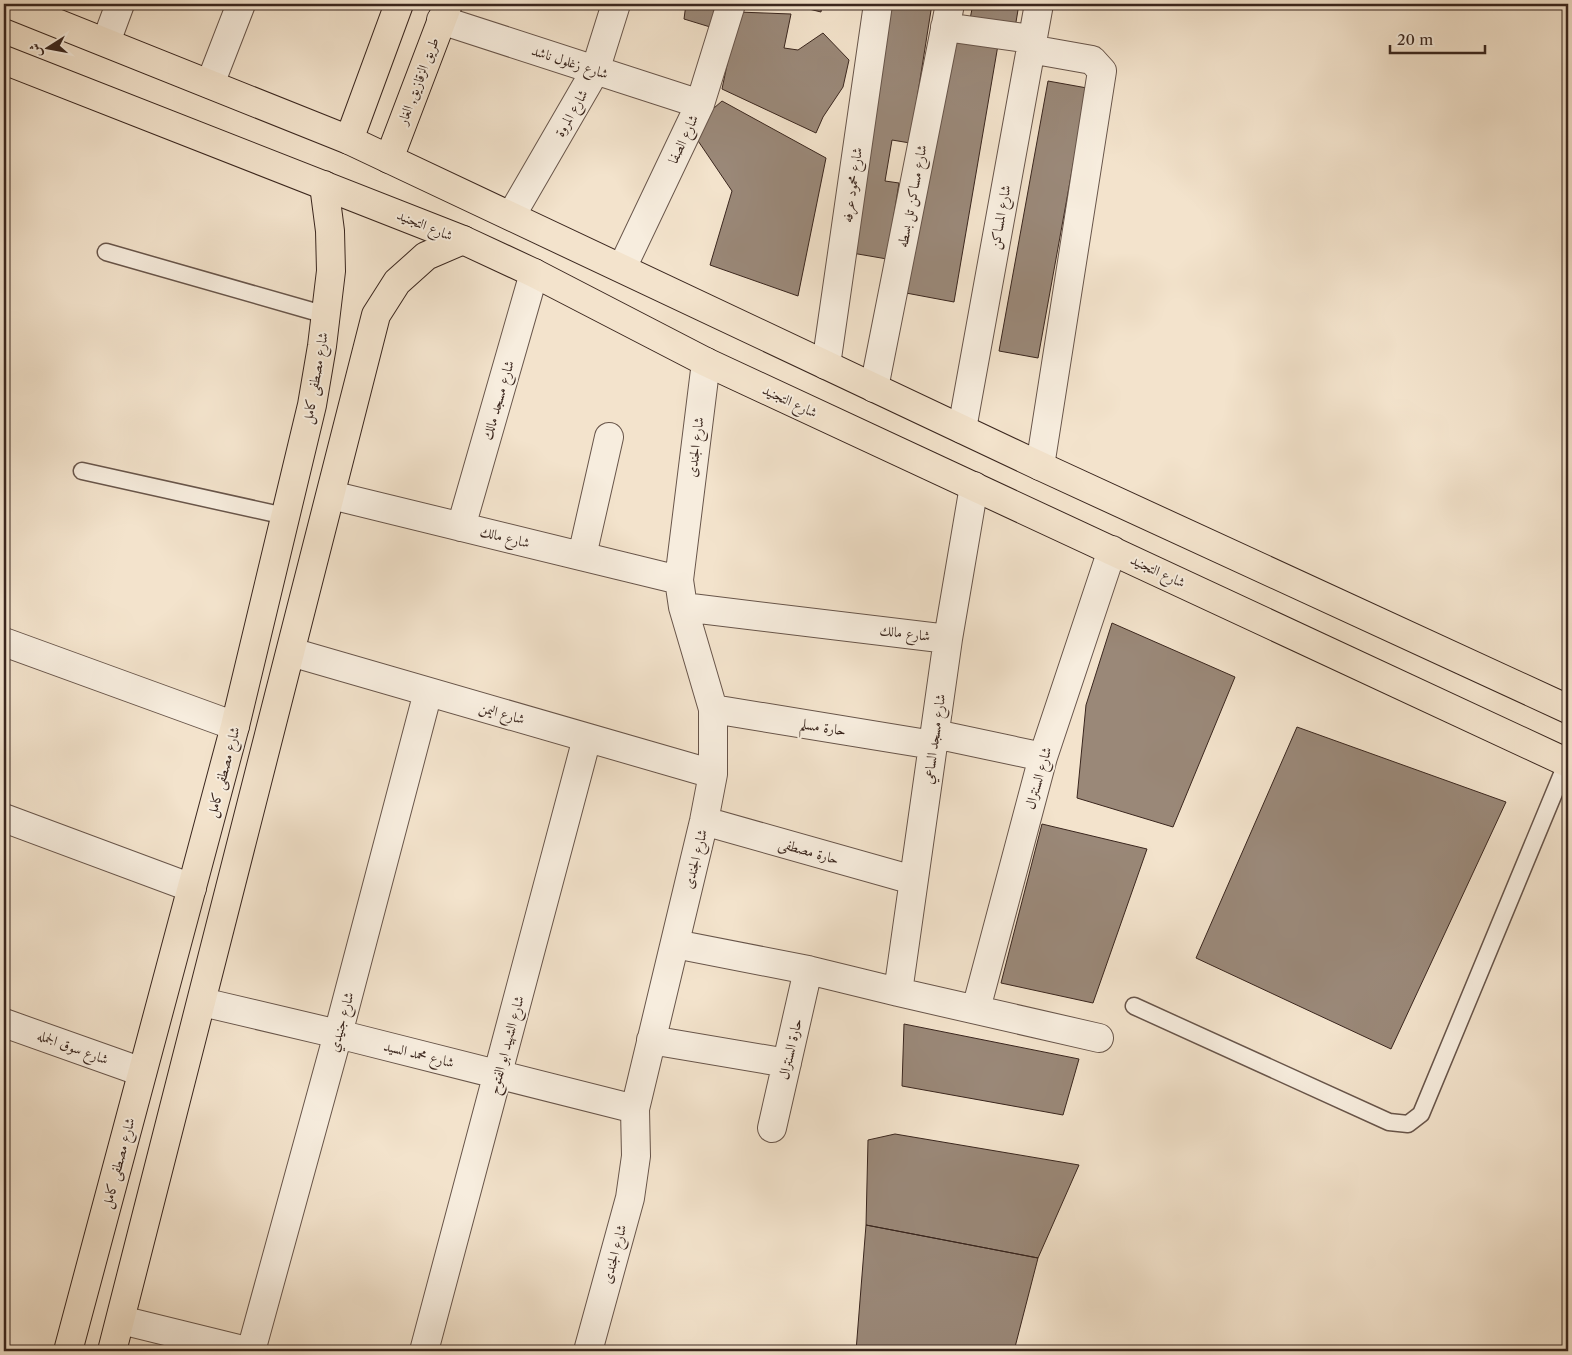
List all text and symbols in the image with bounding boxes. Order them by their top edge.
north arrow [22,22,72,72]
scale bar [1390,22,1484,54]
text: 20 m [1397,30,1433,49]
street label: طريق الزقازيق, الغار [392,35,443,129]
street label: شارع زغلول ناشد [528,41,611,86]
text: ش [25,42,45,59]
street label: شارع المروة [550,86,594,141]
street label: شارع الصفا [664,112,705,168]
street label: شارع مساكن تل بسطه [893,143,934,250]
street label: شارع محمود عرفه [838,146,869,224]
street label: شارع المساكن [985,183,1017,251]
street label: شارع التجنيد [393,206,456,247]
street label: شارع مصطفى كامل [298,331,335,426]
street label: شارع مسجد مالك [478,358,521,443]
street label: شارع التجنيد [758,380,821,424]
street label: شارع الجندى [682,416,711,479]
street label: شارع مالك [477,522,532,555]
street label: شارع التجنيد [1126,550,1189,594]
street label: شارع مالك [878,621,931,648]
street label: شارع مسجد الساعي [919,693,952,786]
street label: شارع اليمن [476,698,527,731]
street label: حارة مسلم [798,714,847,745]
street label: شارع مصطفى كامل [202,725,247,820]
street label: شارع السنترال [1021,745,1058,812]
street label: شارع الجندى [679,827,714,891]
street label: حارة مصطفى [776,834,841,870]
street label: شارع جنيدي [324,990,361,1055]
street label: شارع الشهيد ابو الفتوح [484,994,532,1097]
street label: حارة السنترال [774,1017,806,1081]
street label: شارع سوق الجمله [34,1026,111,1071]
street label: شارع محمد السيد [381,1037,456,1074]
street label: شارع مصطفى كامل [97,1116,142,1211]
street label: شارع الجندى [597,1222,633,1286]

